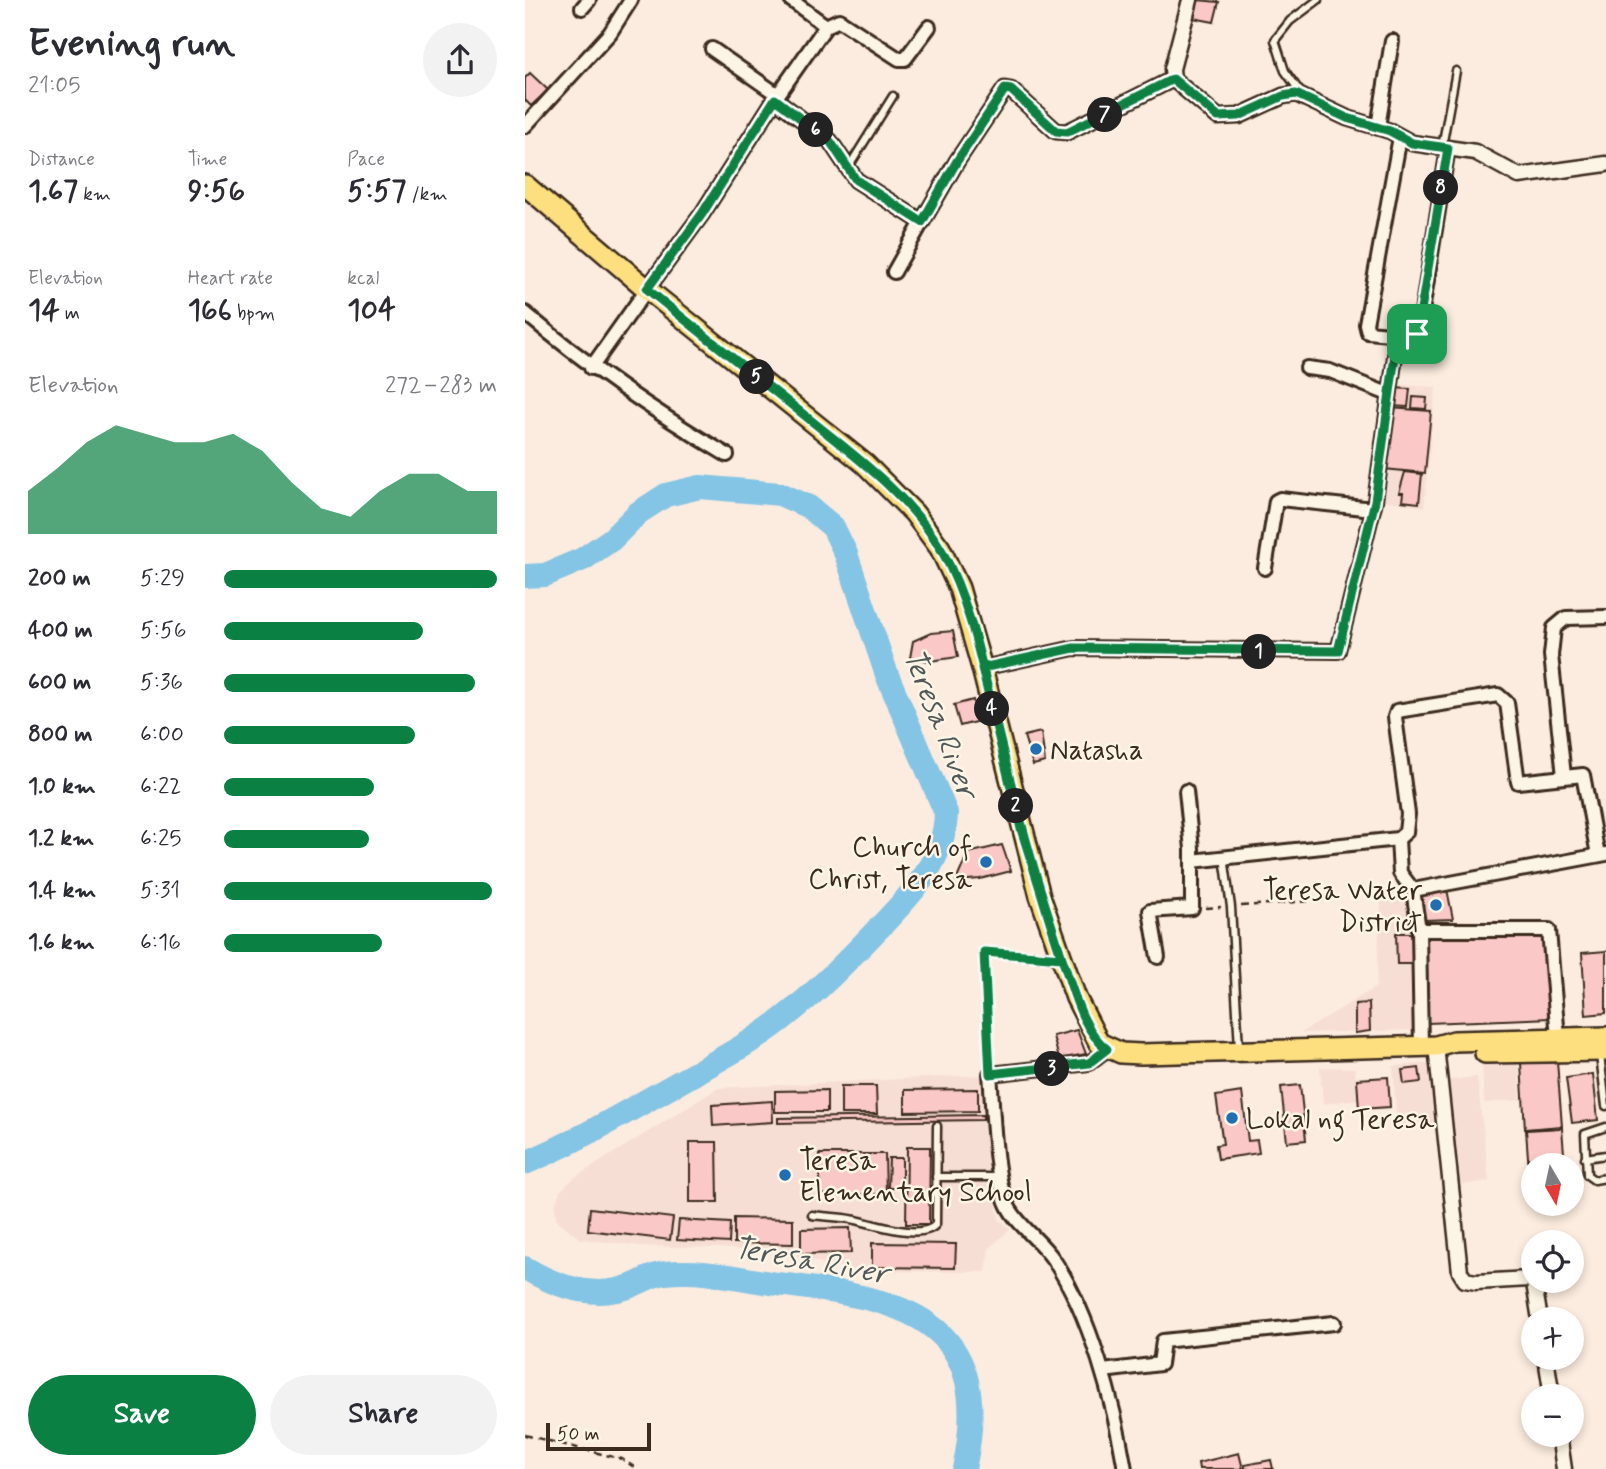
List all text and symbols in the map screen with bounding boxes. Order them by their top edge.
text: Evening run [28,20,235,69]
button: share [423,23,497,97]
text: 21:05 [28,71,80,101]
pin: 7 [1087,97,1123,132]
text: 7 [1099,102,1110,127]
pin: 6 [799,113,833,148]
text: 6 [811,117,820,142]
text: Distance [28,147,95,172]
text: Time [188,147,227,172]
text: Pace [347,147,385,172]
pin: 8 [1423,170,1459,206]
text: 1.67 [28,172,78,211]
text: 9:56 [188,172,245,211]
text: 5:57 [347,172,406,211]
text: 8 [1435,175,1446,200]
text: km [78,182,111,207]
text: /km [406,182,448,207]
text: Elevation [28,266,103,291]
text: Heart rate [188,266,273,291]
text: kcal [347,266,379,291]
text: 14 [28,291,60,330]
text: 166 [188,291,232,330]
text: 104 [347,291,396,330]
text: m [60,301,80,326]
text: bpm [232,301,275,326]
pin [1387,304,1447,364]
icon: arrive [1398,315,1436,353]
pin: 5 [740,360,775,394]
text: 5 [751,364,762,389]
text: Elevation [28,371,119,401]
text: 272–283 m [385,371,497,401]
text: 200 m [28,564,91,594]
text: 5:29 [140,564,185,594]
text: 400 m [28,616,93,646]
text: 5:56 [140,616,186,646]
pin: 1 [1241,634,1277,670]
text: 1 [1254,639,1263,664]
water label: Teresa River [893,643,987,808]
text: 600 m [28,668,91,698]
text: 5:36 [140,668,183,698]
pin: 4 [974,692,1009,726]
text: 4 [986,696,997,721]
text: 800 m [28,720,92,750]
text: 6:00 [140,720,184,750]
place label: Natasha [1050,733,1143,770]
marker: Natasha [1028,741,1044,757]
text: 1.0 km [28,772,96,802]
text: 6:22 [140,772,181,802]
pin: 2 [999,788,1033,824]
text: 2 [1011,793,1020,818]
text: 1.2 km [28,824,94,854]
text: 6:25 [140,824,181,854]
place label: Church of Christ, Teresa [808,830,972,899]
marker: Church of Christ, Teresa [978,854,994,870]
place label: Teresa Water District [1263,873,1423,942]
text: 1.4 km [28,876,96,906]
text: 5:31 [140,876,180,906]
marker: Teresa Water District [1428,897,1444,913]
text: 1.6 km [28,928,95,958]
text: 6:16 [140,928,181,958]
pin: 3 [1035,1052,1069,1086]
text: 3 [1047,1056,1056,1081]
place label: Lokal ng Teresa [1246,1102,1435,1142]
marker: Lokal ng Teresa [1224,1110,1240,1126]
place label: Teresa Elementary School [799,1143,1032,1212]
north arrow [1521,1153,1584,1216]
map controls [1521,1153,1584,1447]
marker: Teresa Elementary School [777,1167,793,1183]
water label: Teresa River [730,1229,895,1295]
button: locate [1521,1230,1584,1293]
button: + [1521,1307,1584,1370]
button: Save [28,1375,256,1455]
button: Share [270,1375,497,1455]
button: − [1521,1384,1584,1447]
scale bar [546,1420,651,1452]
text: 50 m [557,1422,600,1447]

